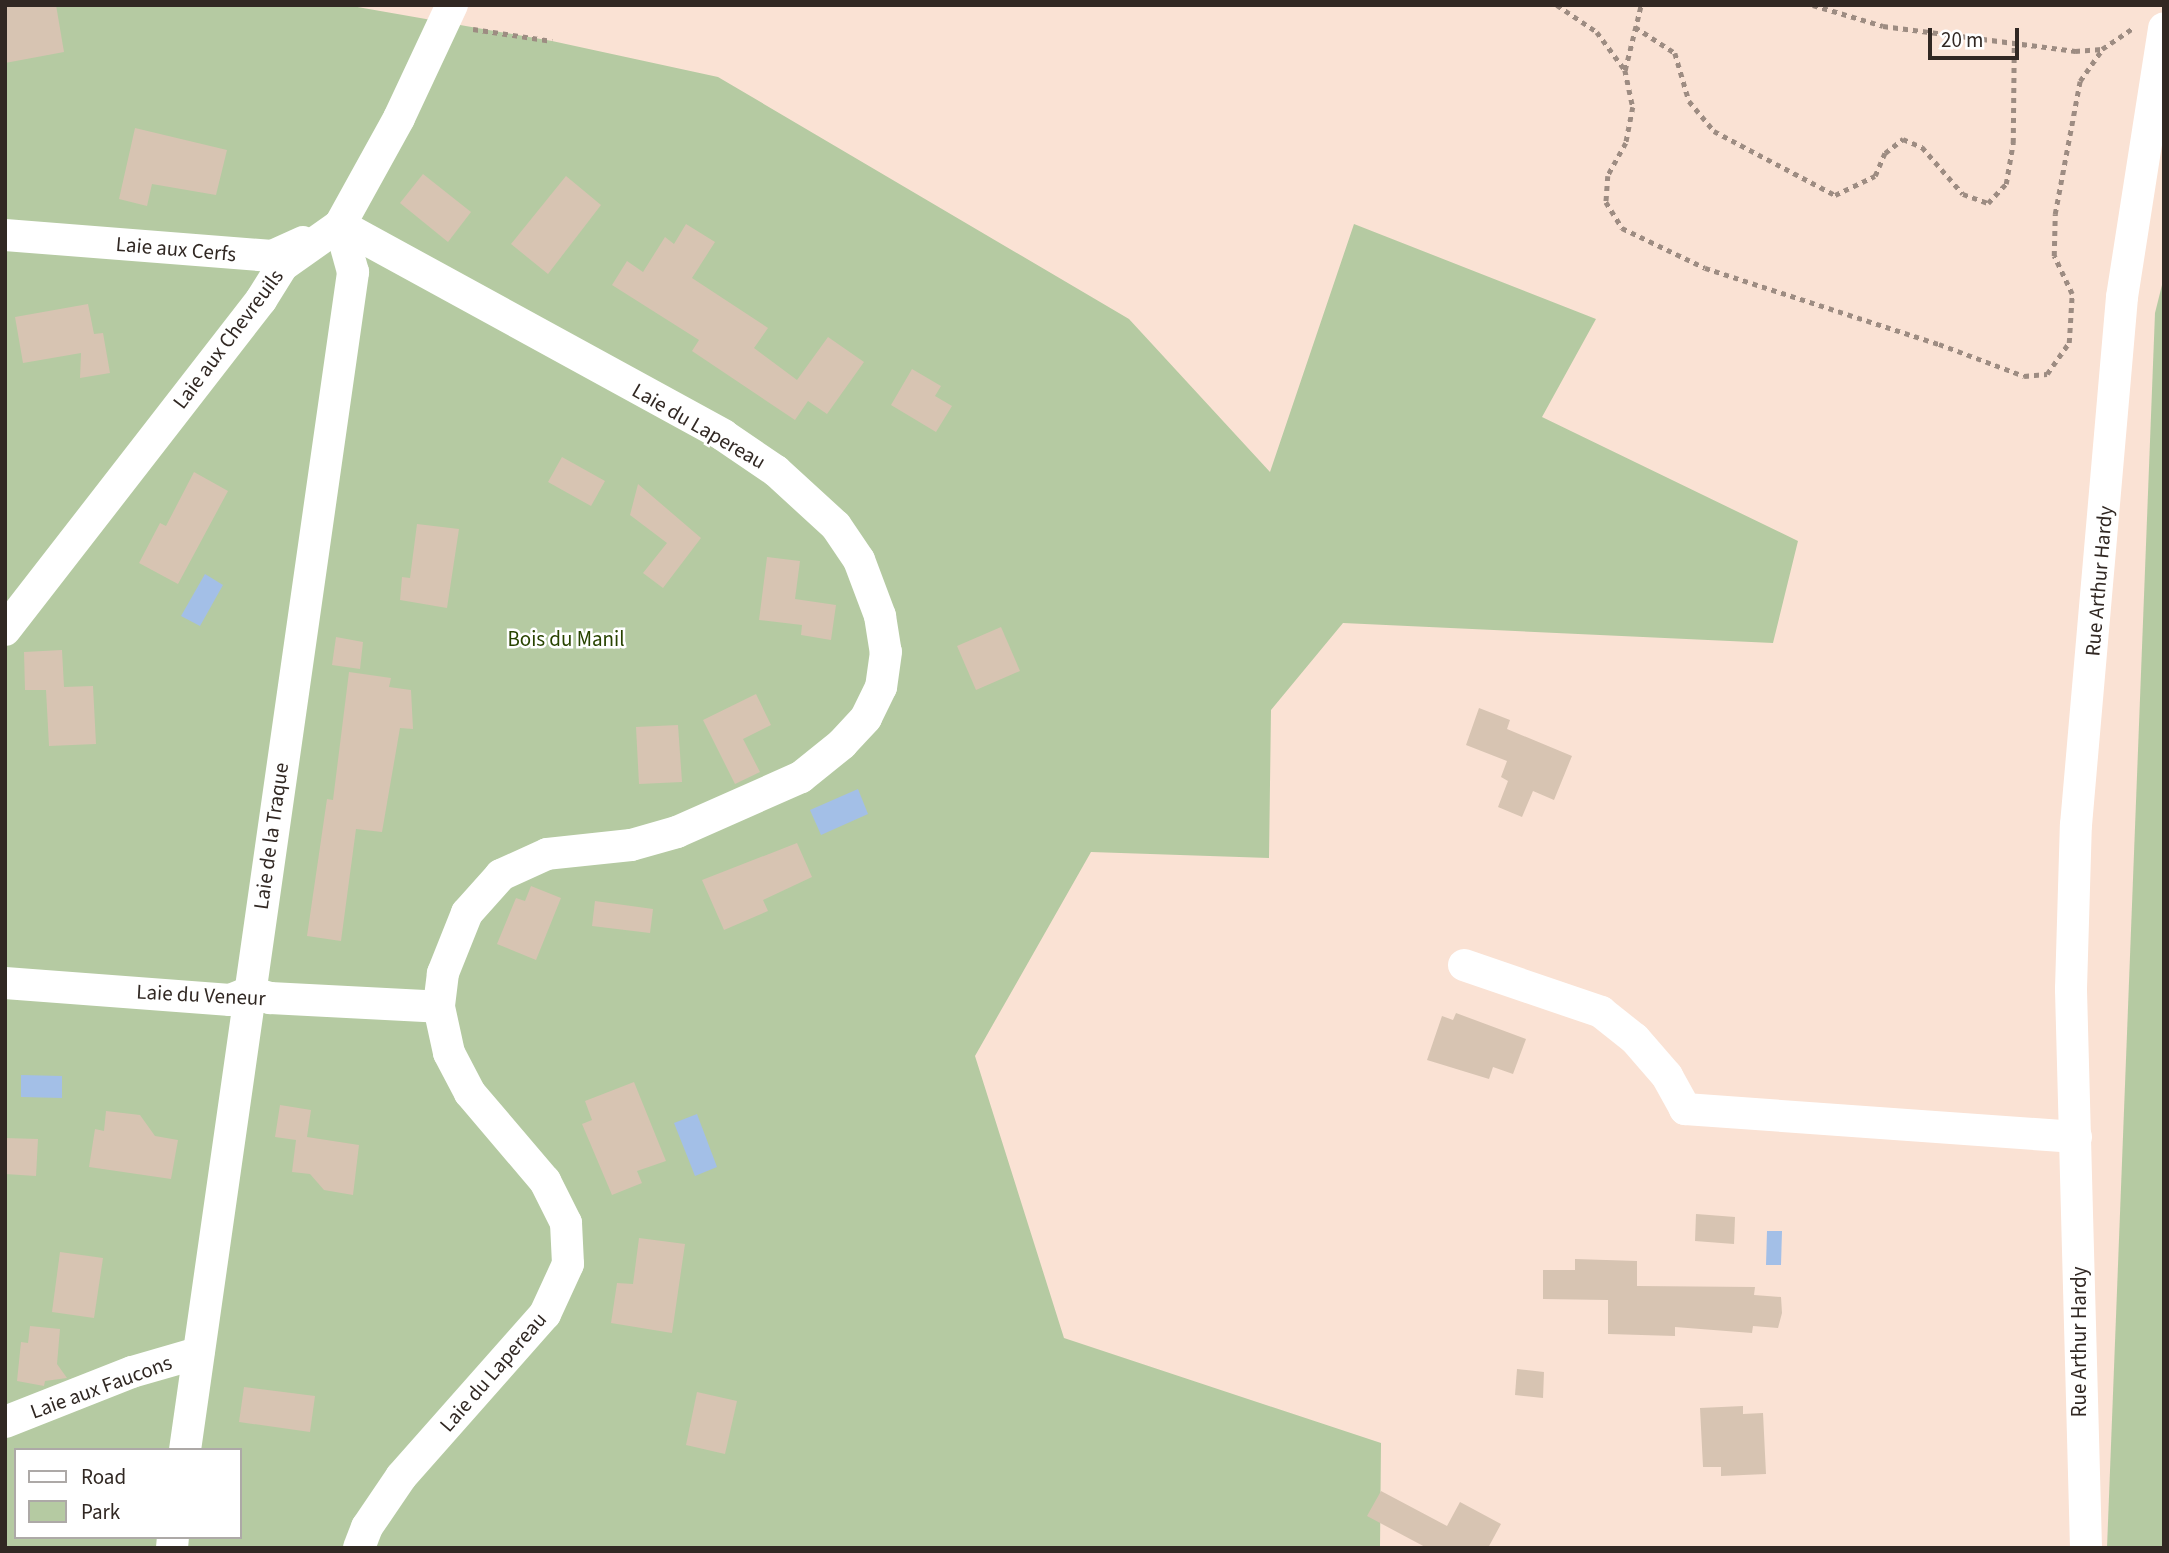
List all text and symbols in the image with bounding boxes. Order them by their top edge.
scale bar [1931,14,2022,58]
text: 20 m [1941,25,1983,55]
street label: Laie aux Cerfs [115,231,237,267]
street label: Laie aux Chevreuils [167,264,289,414]
street label: Laie du Lapereau [628,378,770,474]
street label: Rue Arthur Hardy [2080,505,2118,657]
park label: Bois du Manil [507,626,625,652]
street label: Laie de la Traque [248,761,294,911]
street label: Laie du Veneur [136,979,266,1011]
street label: Rue Arthur Hardy [2066,1267,2092,1417]
street label: Laie du Lapereau [434,1307,552,1437]
street label: Laie aux Faucons [27,1350,175,1424]
legend [14,1448,242,1539]
text: Road [81,1462,126,1492]
text: Park [81,1497,120,1527]

